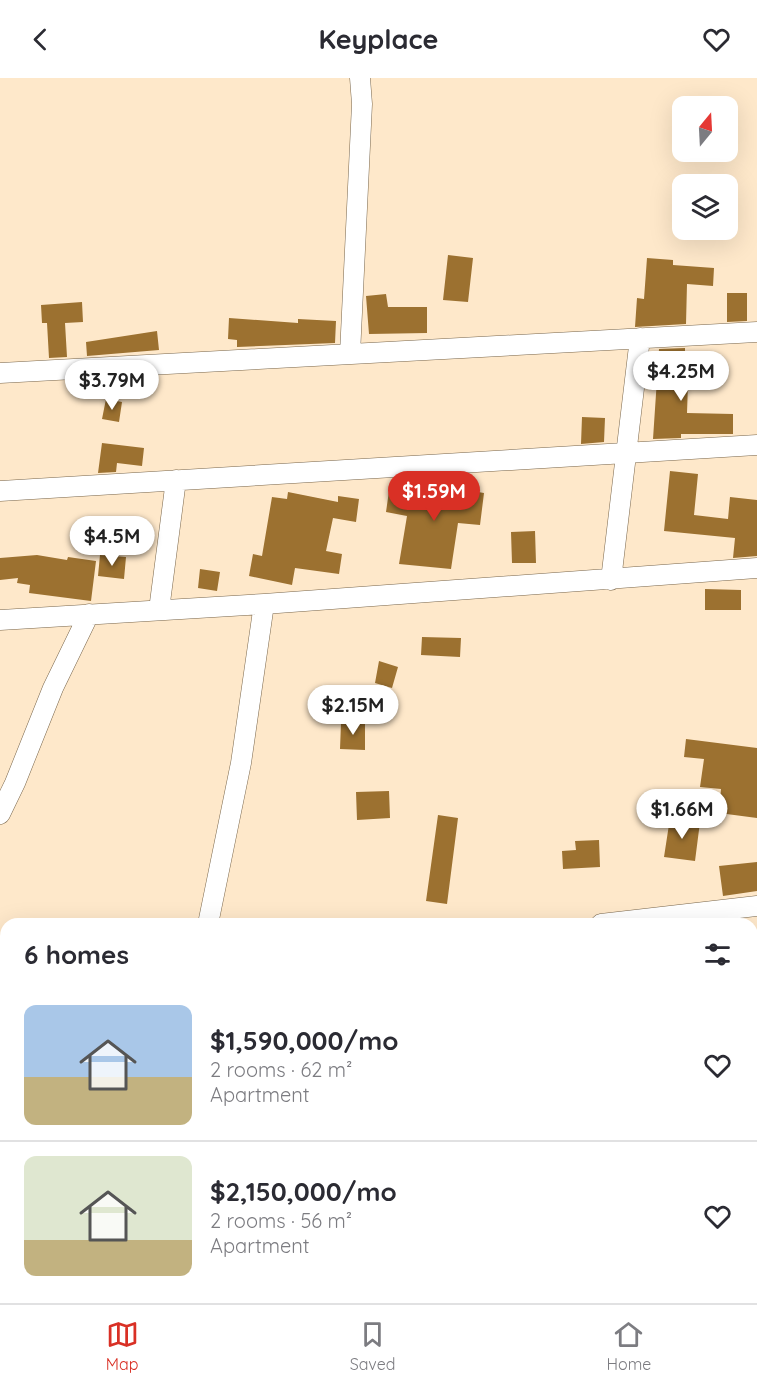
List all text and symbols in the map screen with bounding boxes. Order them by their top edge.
text: Keyplace [319,22,438,56]
icon: back [24,23,57,56]
icon: heart [700,23,733,56]
north arrow [672,96,738,162]
map controls [672,96,738,240]
button: layers [672,174,738,240]
pin: $4.25M [632,351,730,402]
text: $4.25M [647,358,715,383]
pin: $3.79M [63,360,161,411]
text: $3.79M [79,367,145,392]
pin: $1.59M [385,471,483,522]
text: $1.59M [402,478,466,503]
pin: $4.5M [70,516,154,567]
text: $4.5M [84,523,140,548]
pin: $2.15M [304,685,402,736]
text: $2.15M [322,692,384,717]
pin: $1.66M [633,789,731,840]
text: $1.66M [650,796,714,821]
text: 6 homes [24,938,129,971]
icon: filters [701,938,734,971]
text: $1,590,000/mo [210,1024,399,1057]
icon: home [72,1029,144,1101]
icon: heart [701,1049,734,1082]
text: 2 rooms · 62 m² [210,1057,352,1082]
text: Apartment [210,1082,310,1107]
text: $2,150,000/mo [210,1175,397,1208]
icon: home [72,1180,144,1252]
icon: heart [701,1200,734,1233]
text: 2 rooms · 56 m² [210,1208,352,1233]
text: Apartment [210,1233,310,1258]
tab: Map [106,1318,139,1374]
tab: Saved [350,1318,395,1374]
tab: Home [607,1318,651,1374]

